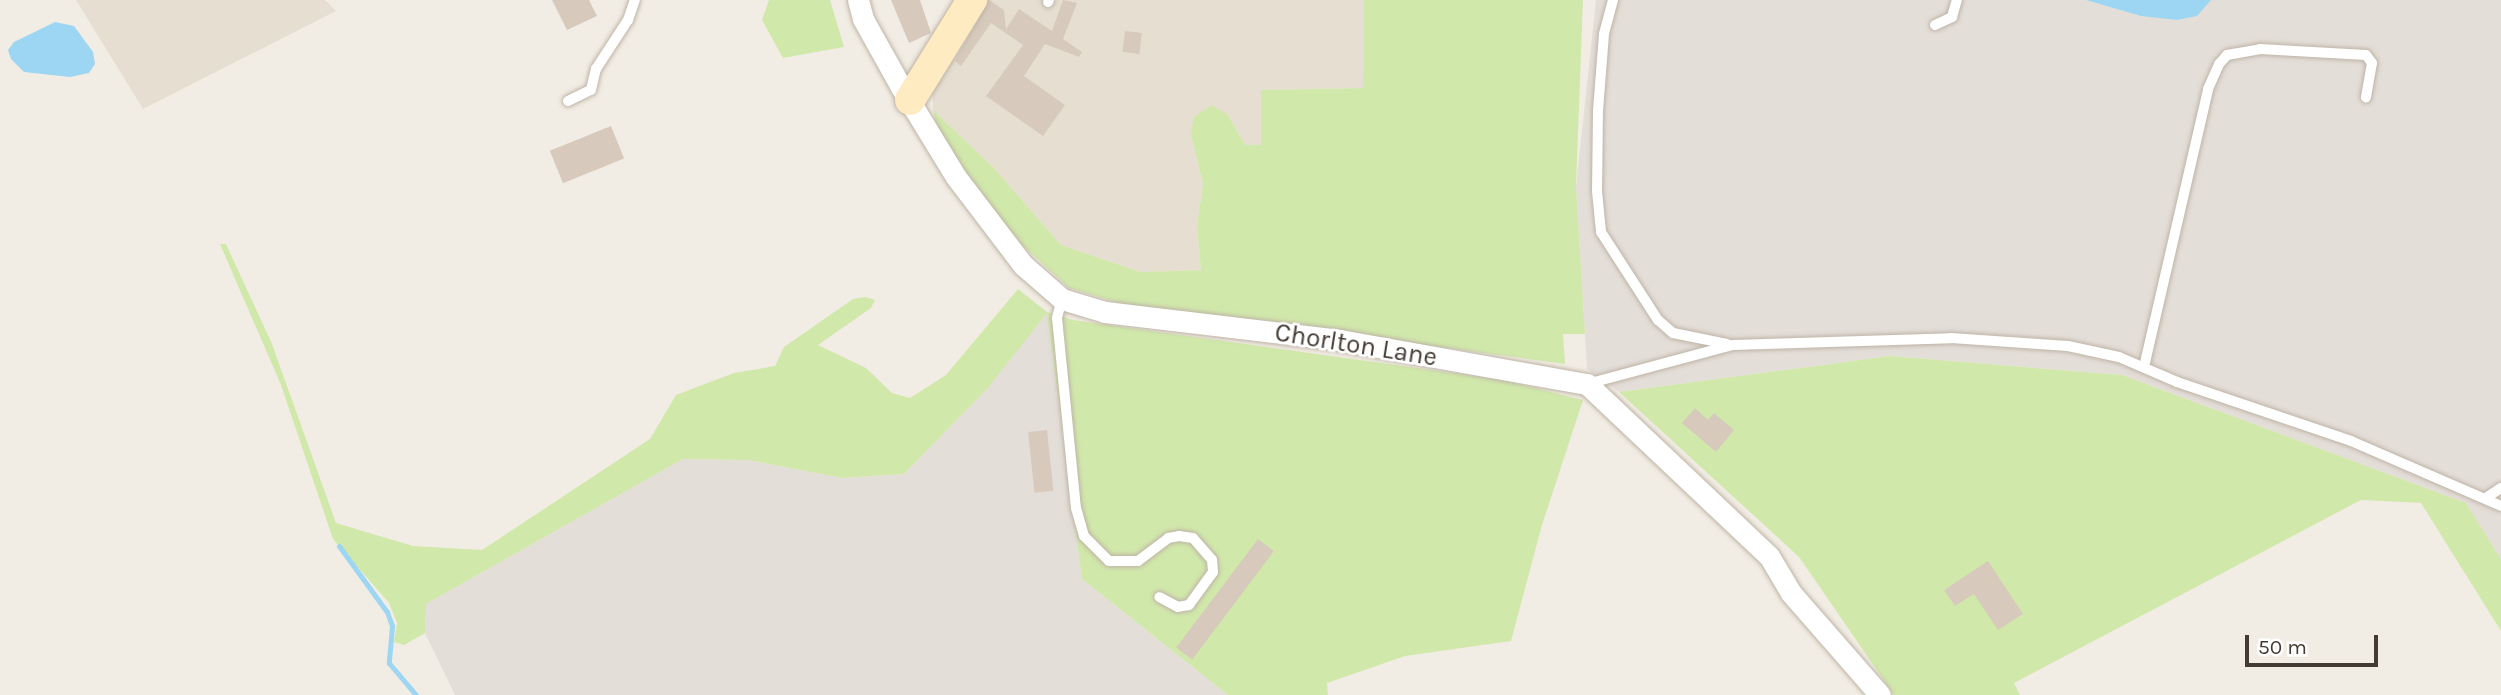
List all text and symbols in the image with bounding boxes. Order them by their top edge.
street label: Chorlton Lane [1273,317,1439,373]
scale bar [2249,622,2382,666]
text: 50 m [2258,635,2307,659]

